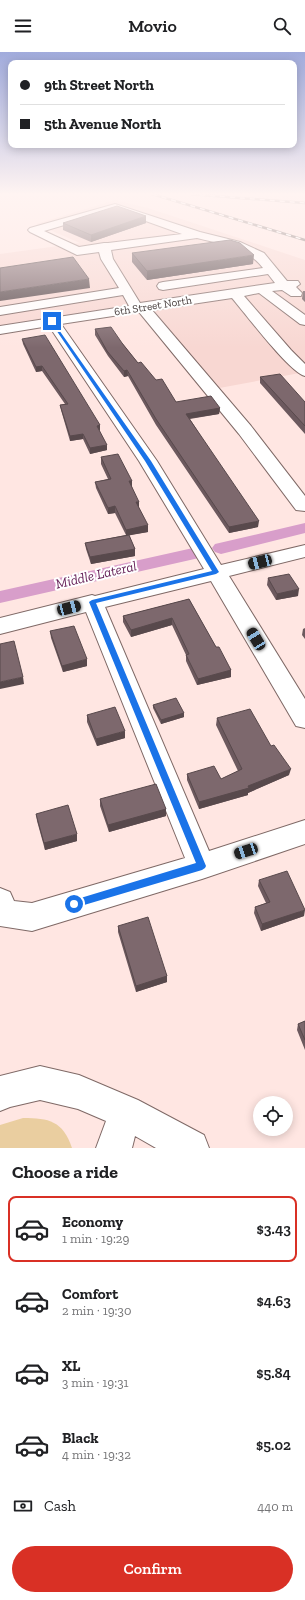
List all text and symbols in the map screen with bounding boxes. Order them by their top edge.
icon: menu [12,15,34,37]
text: Movio [128,15,177,37]
icon: search [271,15,293,37]
text: 9th Street North [44,76,154,94]
text: 5th Avenue North [44,115,161,133]
street label: 6th Street North [113,293,194,319]
route end [43,312,61,330]
car [247,553,273,571]
water label: Middle Lateral [54,557,138,593]
car [56,599,82,617]
car [245,626,267,652]
car [233,842,259,860]
route start [65,895,83,913]
map controls [253,1096,293,1136]
button: locate [253,1096,293,1136]
text: Choose a ride [12,1161,118,1183]
icon: car [14,1211,50,1247]
text: Economy [62,1213,123,1231]
text: $3.43 [257,1220,291,1238]
text: 1 min · 19:29 [62,1231,129,1246]
icon: car [14,1283,50,1319]
text: Comfort [62,1285,118,1303]
text: $4.63 [257,1292,291,1310]
text: 2 min · 19:30 [62,1303,131,1318]
icon: car [14,1355,50,1391]
text: XL [62,1357,80,1375]
text: $5.84 [256,1364,291,1382]
text: 3 min · 19:31 [62,1375,129,1390]
icon: car [14,1427,50,1463]
text: Black [62,1429,99,1447]
text: $5.02 [256,1436,291,1454]
text: 4 min · 19:32 [62,1447,131,1462]
icon: cash [12,1495,34,1517]
text: Cash [44,1497,76,1515]
text: 440 m [257,1499,293,1514]
button: Confirm [12,1546,293,1592]

